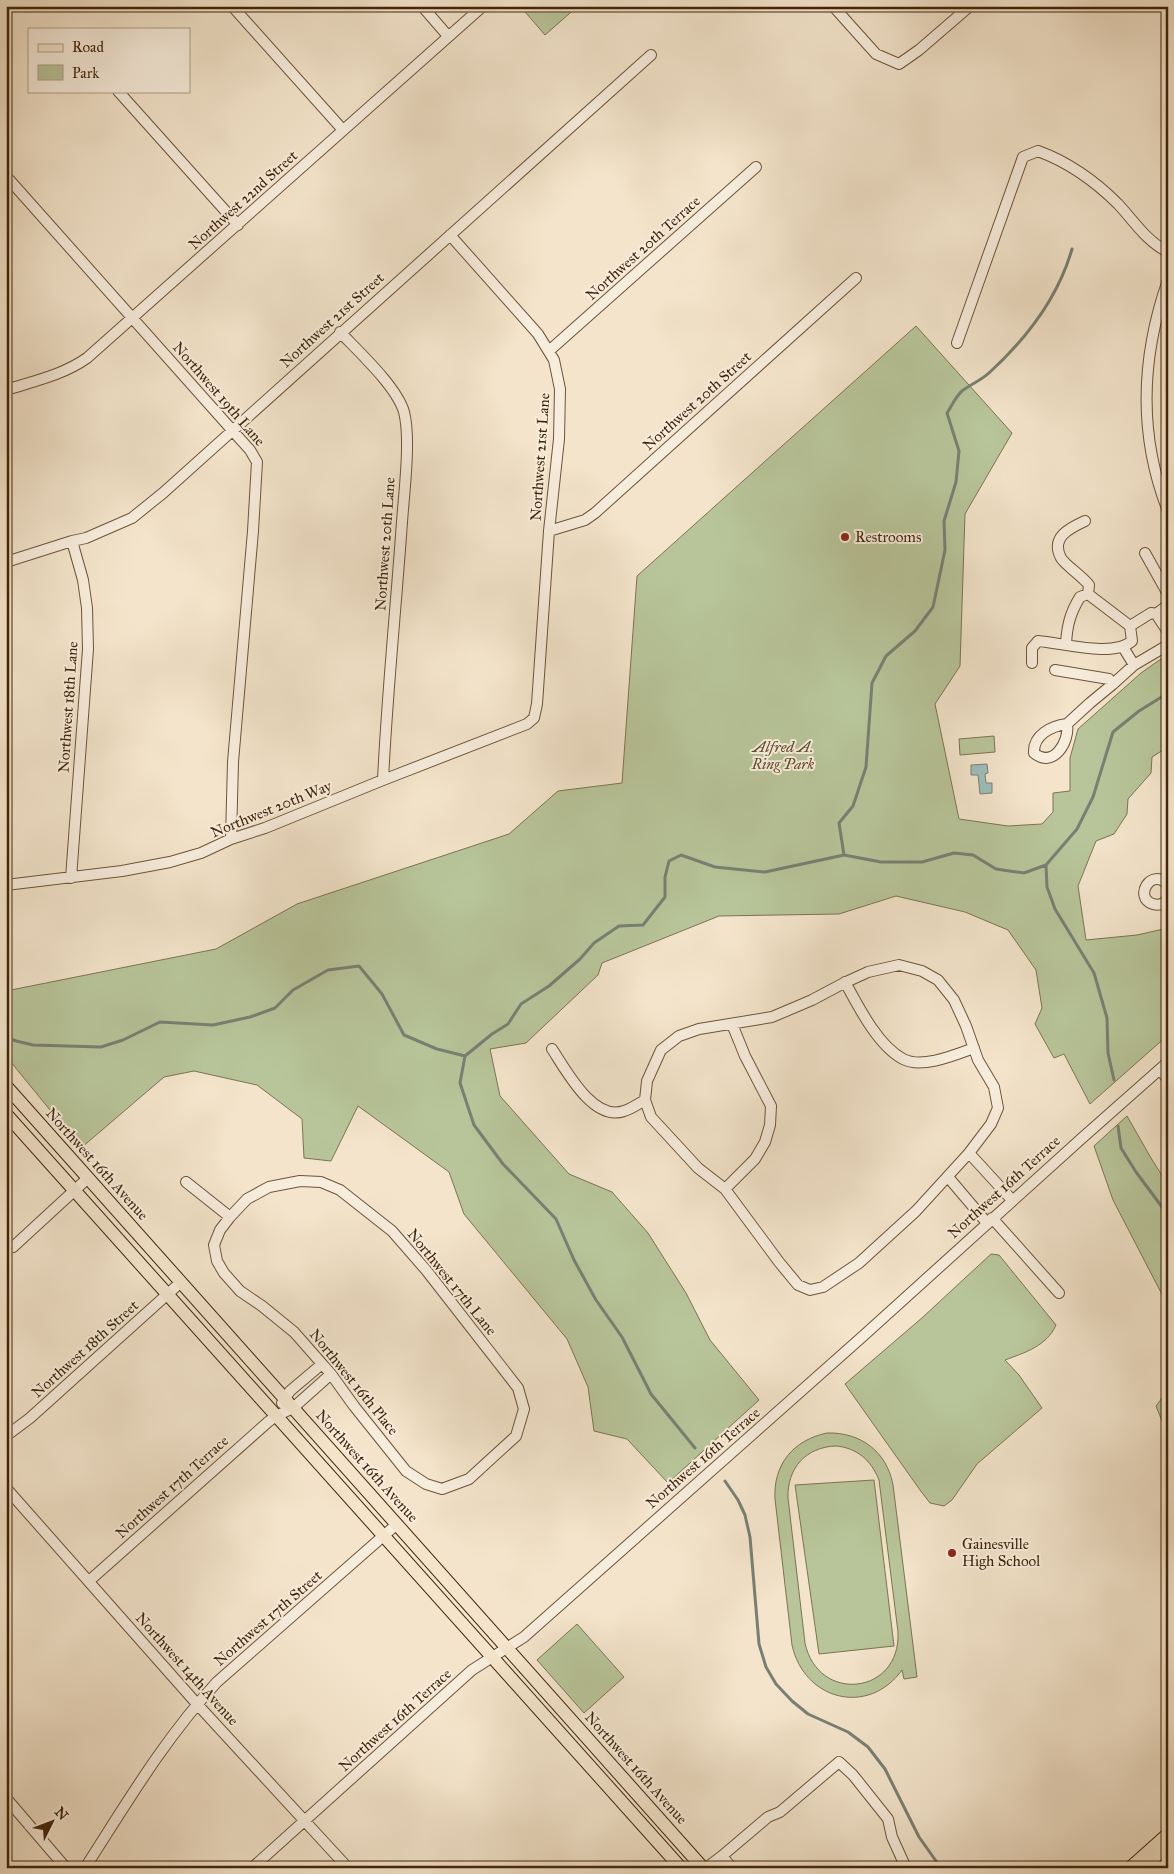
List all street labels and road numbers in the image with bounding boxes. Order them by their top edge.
street label: Northwest 22nd Street [185,146,302,254]
street label: Northwest 20th Terrace [582,192,704,304]
street label: Northwest 21st Street [276,268,388,371]
street label: Northwest 19th Lane [169,338,269,450]
street label: Northwest 20th Street [639,347,755,454]
street label: Northwest 21st Lane [527,392,553,522]
street label: Northwest 20th Lane [371,477,399,611]
street label: Northwest 18th Lane [54,641,82,773]
street label: Northwest 20th Way [208,776,335,841]
street label: Northwest 16th Avenue [42,1104,152,1224]
street label: Northwest 16th Terrace [944,1132,1064,1242]
street label: Northwest 17th Lane [404,1225,500,1339]
street label: Northwest 18th Street [28,1296,143,1402]
street label: Northwest 16th Place [306,1325,402,1439]
street label: Northwest 16th Terrace [642,1404,764,1512]
street label: Northwest 16th Avenue [312,1406,422,1526]
street label: Northwest 17th Terrace [112,1432,232,1542]
street label: Northwest 17th Street [210,1566,326,1670]
street label: Northwest 14th Avenue [132,1609,242,1729]
street label: Northwest 16th Terrace [335,1665,455,1775]
street label: Northwest 16th Avenue [581,1708,691,1828]

